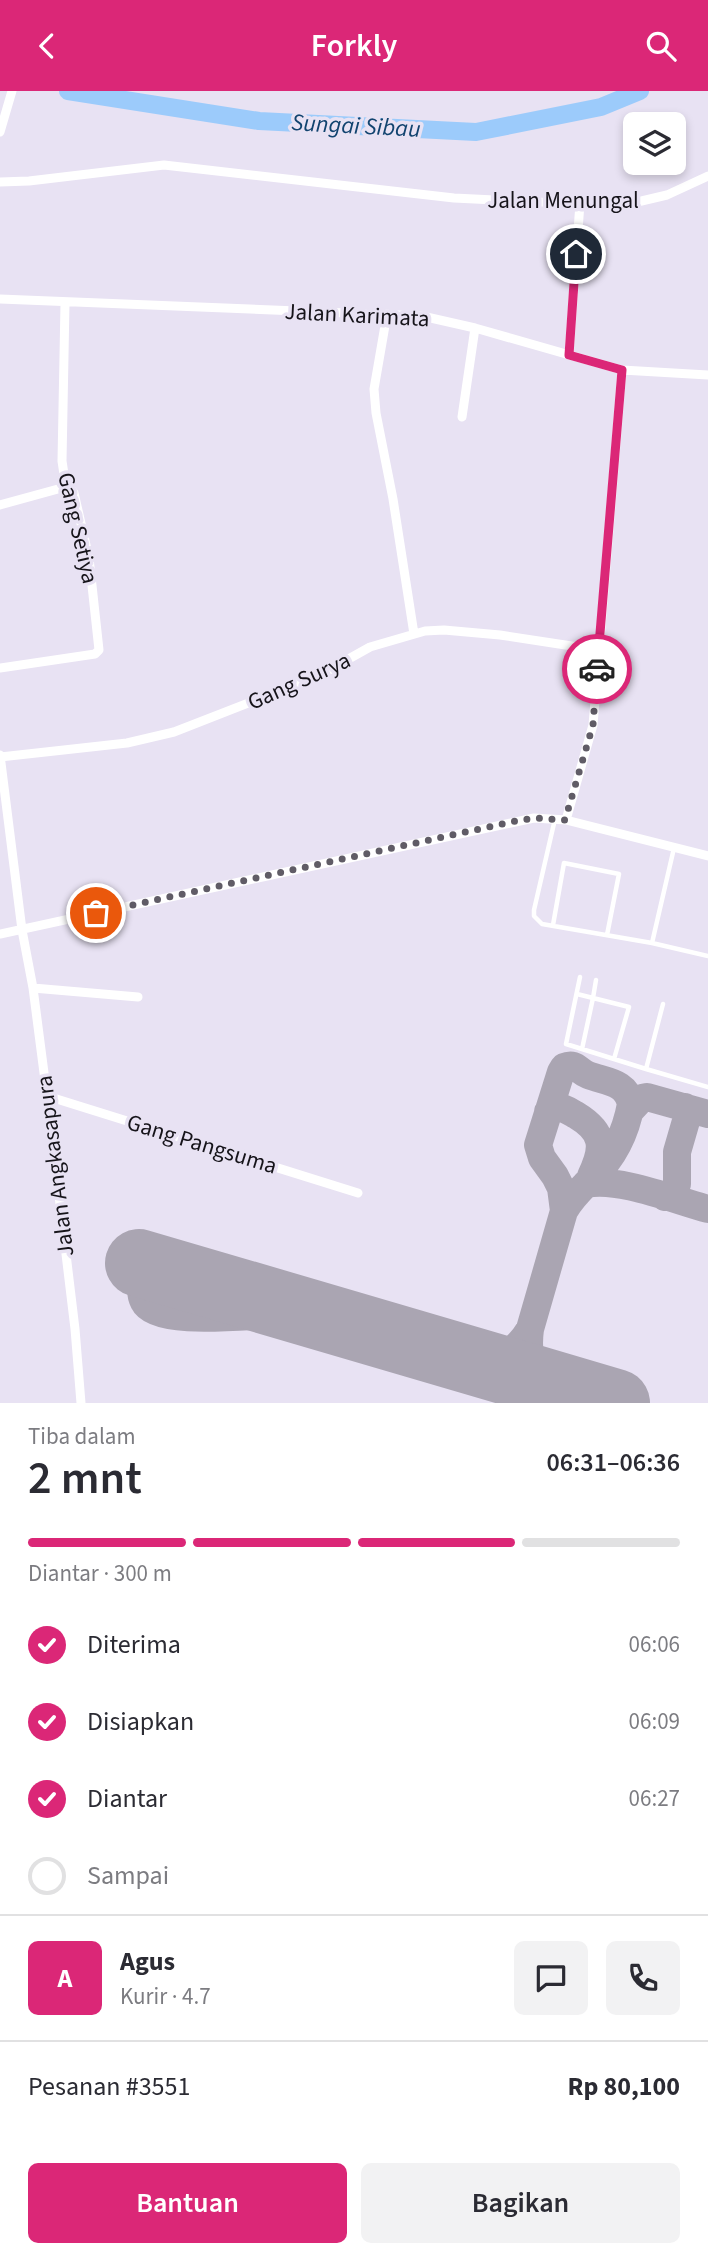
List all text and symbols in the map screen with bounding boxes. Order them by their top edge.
text: Forkly [311,23,397,69]
icon: back [28,27,66,65]
icon: search [642,27,680,65]
water label: Sungai Sibau [290,105,422,147]
map controls [623,112,686,175]
button: layers [623,112,686,175]
street label: Jalan Menungal [487,184,639,217]
pin [546,224,606,284]
icon: home [557,235,595,273]
street label: Jalan Karimata [284,295,430,335]
street label: Gang Setiya [49,469,107,587]
courier [562,634,632,704]
street label: Gang Surya [242,644,356,718]
icon: car [578,650,616,688]
pin [66,883,126,943]
icon: bag [77,894,115,932]
street label: Jalan Angkasapura [28,1074,82,1258]
street label: Gang Pangsuma [123,1106,281,1182]
text: Tiba dalam [28,1420,135,1453]
text: 06:31–06:36 [547,1444,680,1481]
text: 2 mnt [28,1446,142,1511]
text: Diantar · 300 m [28,1557,172,1590]
icon: check [28,1626,66,1664]
text: Diterima [87,1626,181,1663]
text: 06:06 [629,1628,680,1661]
icon: check [28,1703,66,1741]
text: Disiapkan [87,1703,194,1740]
text: 06:09 [629,1705,680,1738]
icon: check [28,1780,66,1818]
text: Diantar [87,1780,167,1817]
text: 06:27 [629,1782,680,1815]
text: Sampai [87,1857,169,1894]
button: chat [514,1941,588,2015]
button: phone [606,1941,680,2015]
text: Agus [120,1943,175,1980]
text: A [58,1960,72,1997]
text: Kurir · 4.7 [120,1980,211,2013]
text: Pesanan #3551 [28,2068,190,2105]
text: Rp 80,100 [568,2068,680,2105]
button: Bantuan [28,2163,347,2243]
button: Bagikan [361,2163,680,2243]

